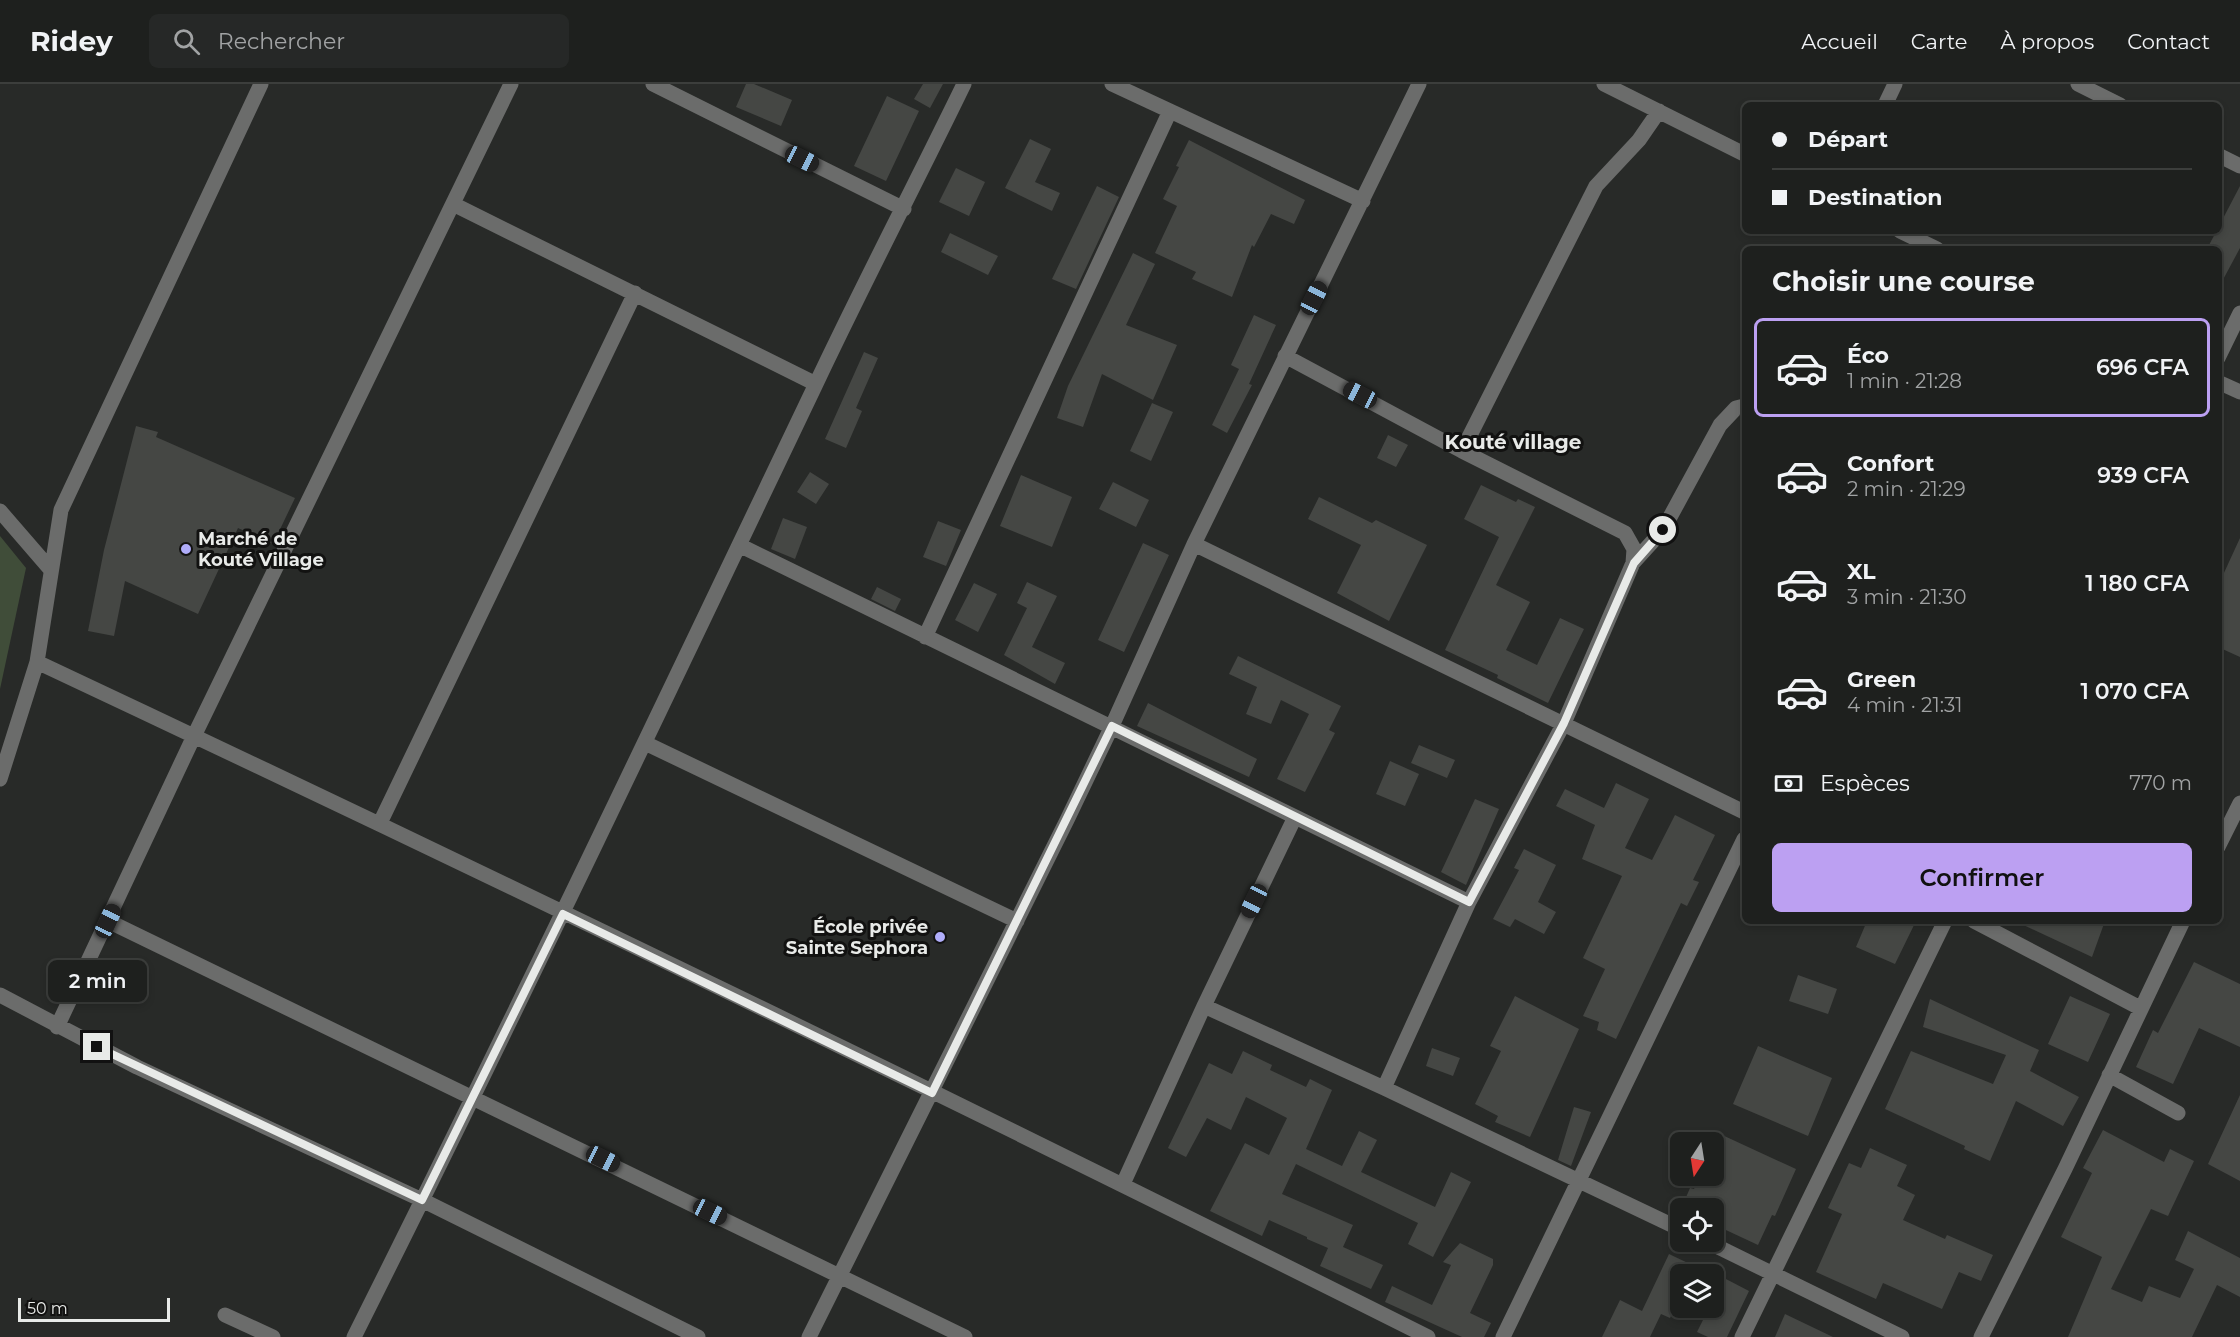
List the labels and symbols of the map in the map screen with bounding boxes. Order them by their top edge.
car [782,143,822,175]
car [1298,278,1330,318]
car [1340,379,1380,411]
district label: Kouté village [1445,430,1581,454]
route start [1649,516,1676,543]
place label: Marché de Kouté Village [198,528,324,571]
marker: Marché de Kouté Village [179,542,193,556]
car [1238,881,1270,921]
car [92,901,124,941]
place label: École privée Sainte Sephora [786,916,928,959]
marker: École privée Sainte Sephora [933,930,947,944]
callout: 2 min [48,960,146,1002]
route end [83,1033,110,1060]
north arrow [1670,1132,1724,1186]
car [583,1143,623,1175]
car [690,1196,730,1228]
scale bar [18,1295,170,1322]

